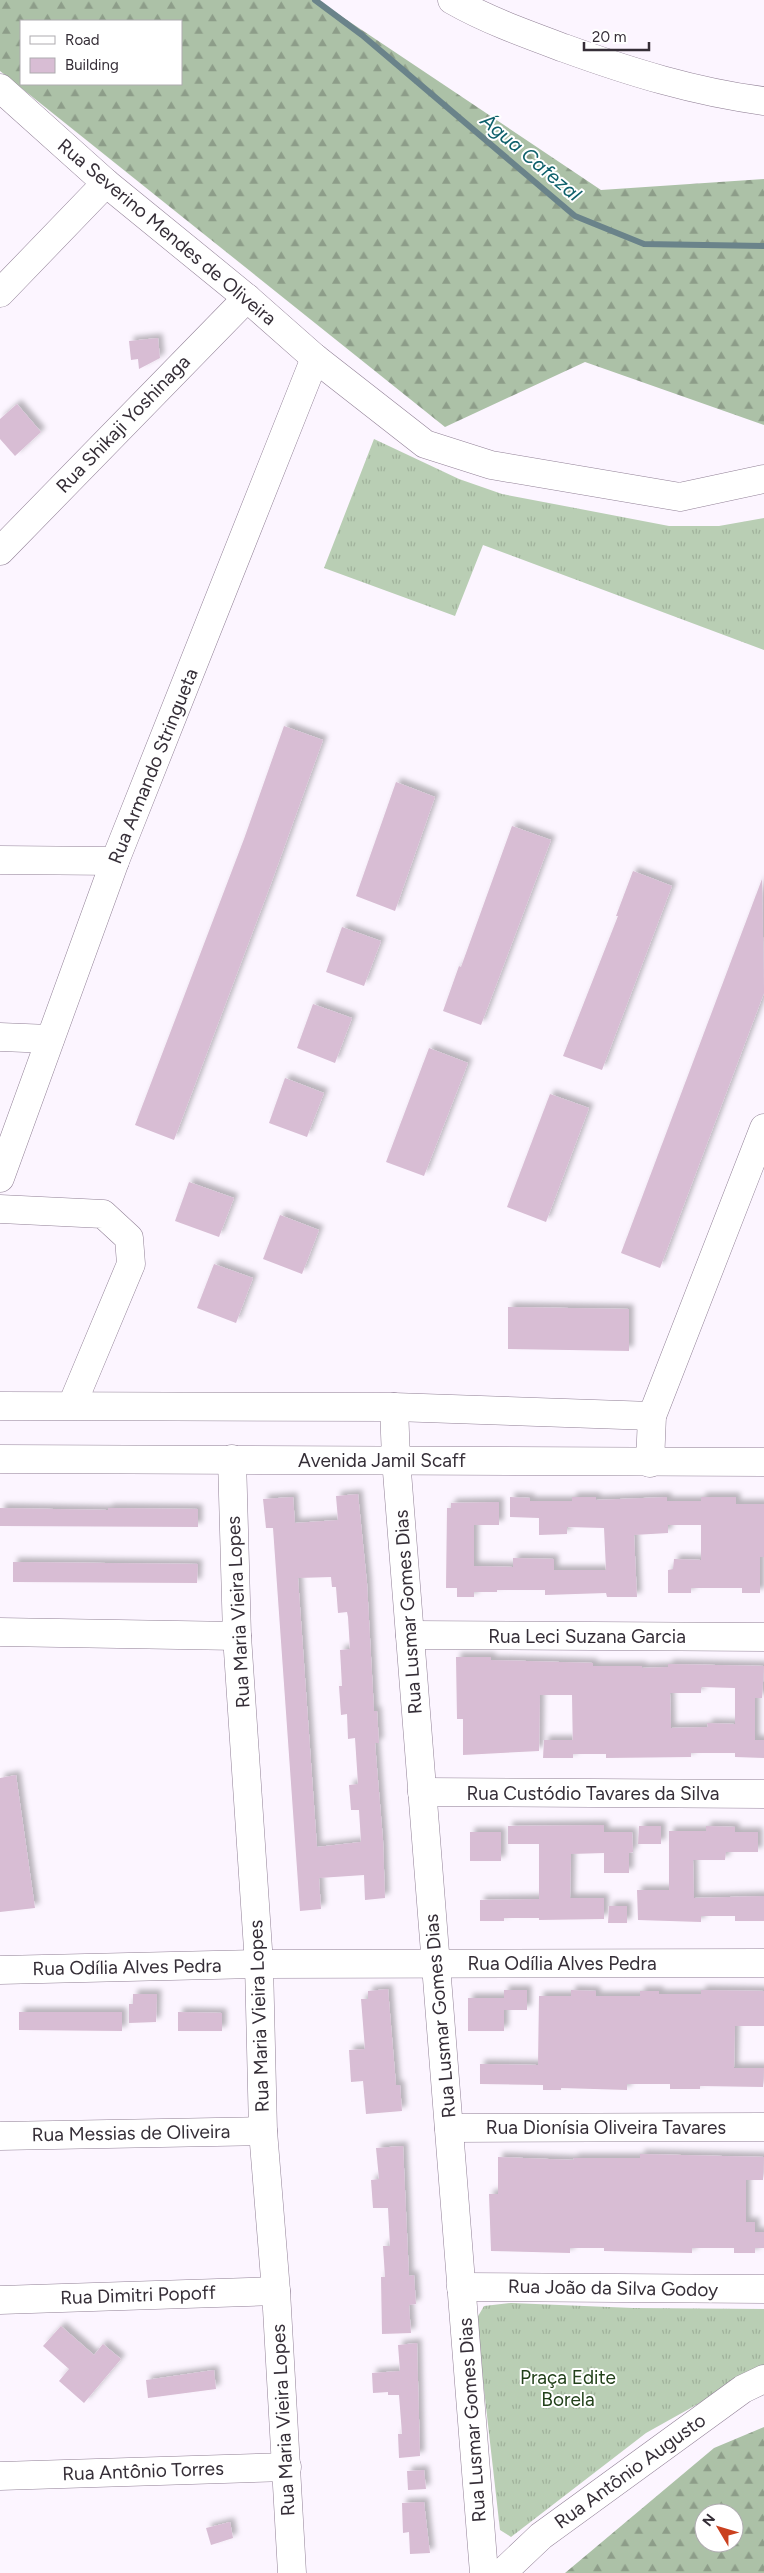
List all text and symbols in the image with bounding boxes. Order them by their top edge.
legend [20,20,182,85]
scale bar [584,20,649,52]
text: 20 m [592,28,626,46]
text: Road [65,31,100,49]
text: Building [65,56,119,74]
water label: Água Cafezal [475,107,586,206]
street label: Rua Severino Mendes de Oliveira [53,134,281,330]
street label: Rua Shikaji Yoshinaga [51,350,195,498]
street label: Rua Armando Stringueta [103,665,203,867]
street label: Avenida Jamil Scaff [298,1449,466,1472]
street label: Rua Lusmar Gomes Dias [389,1509,427,1715]
street label: Rua Maria Vieira Lopes [221,1515,255,1709]
street label: Rua Leci Suzana Garcia [488,1625,686,1648]
street label: Rua Custódio Tavares da Silva [466,1782,720,1805]
street label: Rua Lusmar Gomes Dias [420,1913,460,2119]
street label: Rua Maria Vieira Lopes [244,1919,274,2113]
street label: Rua Odília Alves Pedra [467,1952,657,1975]
street label: Rua Odília Alves Pedra [32,1954,222,1980]
street label: Rua Dionísia Oliveira Tavares [486,2116,726,2139]
street label: Rua Messias de Oliveira [31,2120,231,2146]
street label: Rua João da Silva Godoy [508,2275,718,2301]
street label: Rua Dimitri Popoff [60,2281,216,2309]
street label: Rua Lusmar Gomes Dias [453,2317,491,2523]
street label: Rua Maria Vieira Lopes [266,2323,300,2517]
park label: Praça Edite Borela [520,2366,616,2411]
street label: Rua Antônio Augusto [550,2408,710,2534]
street label: Rua Antônio Torres [62,2457,224,2485]
north arrow [694,2503,744,2553]
text: N [699,2511,719,2530]

